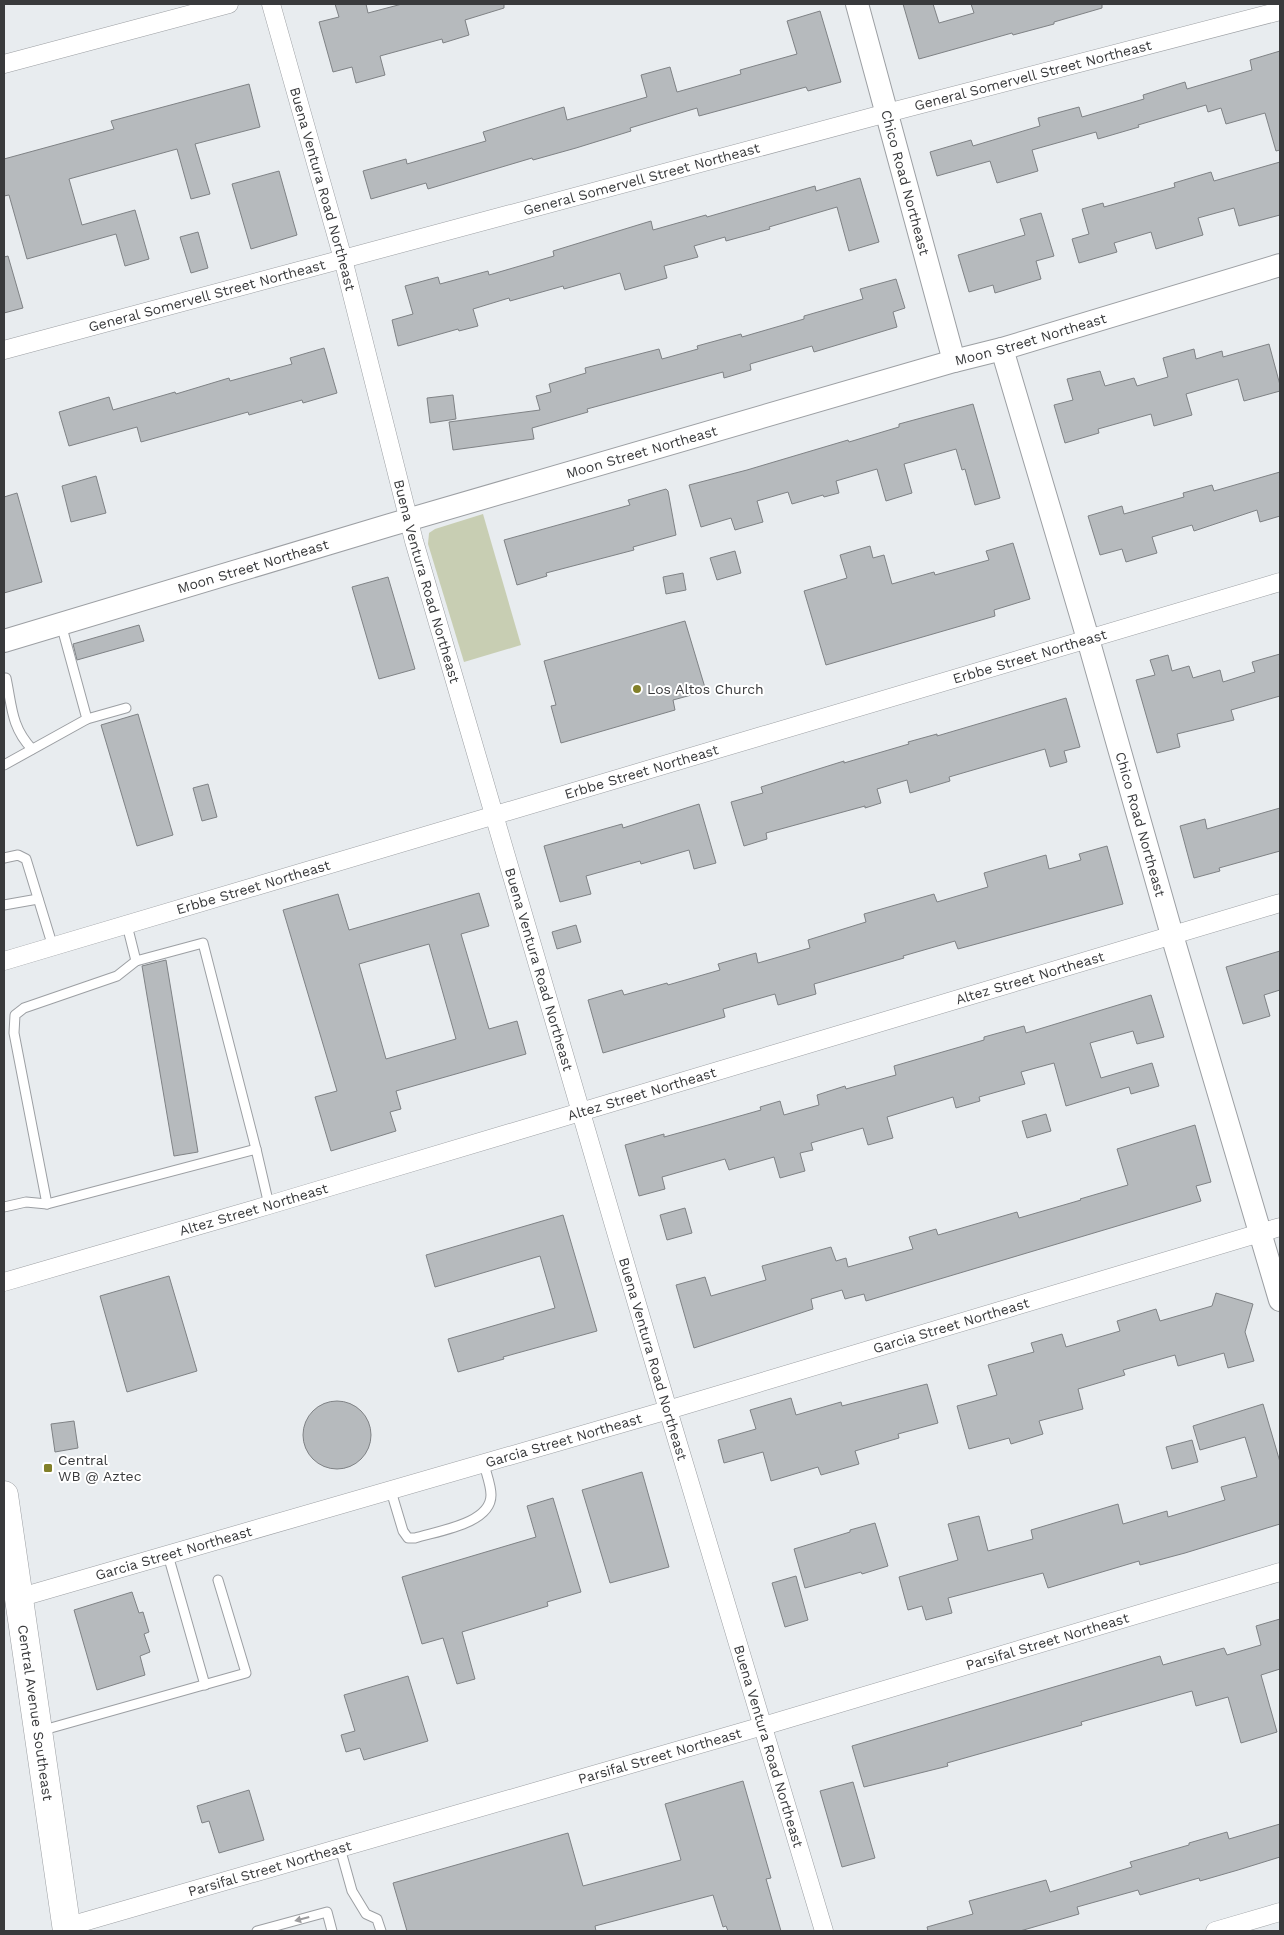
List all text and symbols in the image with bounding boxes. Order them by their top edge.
street label: General Somervell Street Northeast [913,37,1153,114]
street label: Buena Ventura Road Northeast [287,85,359,292]
street label: Chico Road Northeast [878,108,933,257]
street label: General Somervell Street Northeast [521,139,762,218]
street label: General Somervell Street Northeast [87,256,327,335]
street label: Moon Street Northeast [953,310,1108,368]
street label: Moon Street Northeast [564,422,719,481]
street label: Buena Ventura Road Northeast [391,478,463,685]
street label: Moon Street Northeast [176,536,331,596]
street label: Erbbe Street Northeast [951,626,1109,687]
place label: Los Altos Church [647,681,764,697]
marker: Los Altos Church [631,683,643,695]
street label: Erbbe Street Northeast [563,741,720,802]
street label: Chico Road Northeast [1112,750,1169,899]
street label: Erbbe Street Northeast [174,857,332,917]
street label: Buena Ventura Road Northeast [502,866,576,1073]
street label: Altez Street Northeast [954,948,1106,1007]
street label: Altez Street Northeast [566,1064,718,1123]
street label: Altez Street Northeast [177,1180,330,1239]
street label: Buena Ventura Road Northeast [616,1256,691,1462]
street label: Garcia Street Northeast [871,1294,1031,1356]
street label: Garcia Street Northeast [483,1410,644,1470]
place label: Central WB @ Aztec [58,1452,142,1484]
marker: Central WB @ Aztec [42,1462,54,1474]
street label: Garcia Street Northeast [93,1523,254,1583]
street label: Parsifal Street Northeast [964,1609,1131,1673]
street label: Central Avenue Southeast [15,1624,56,1802]
street label: Buena Ventura Road Northeast [731,1643,807,1849]
street label: Parsifal Street Northeast [576,1725,743,1787]
street label: Parsifal Street Northeast [186,1837,353,1899]
one-way arrow [294,1915,309,1923]

